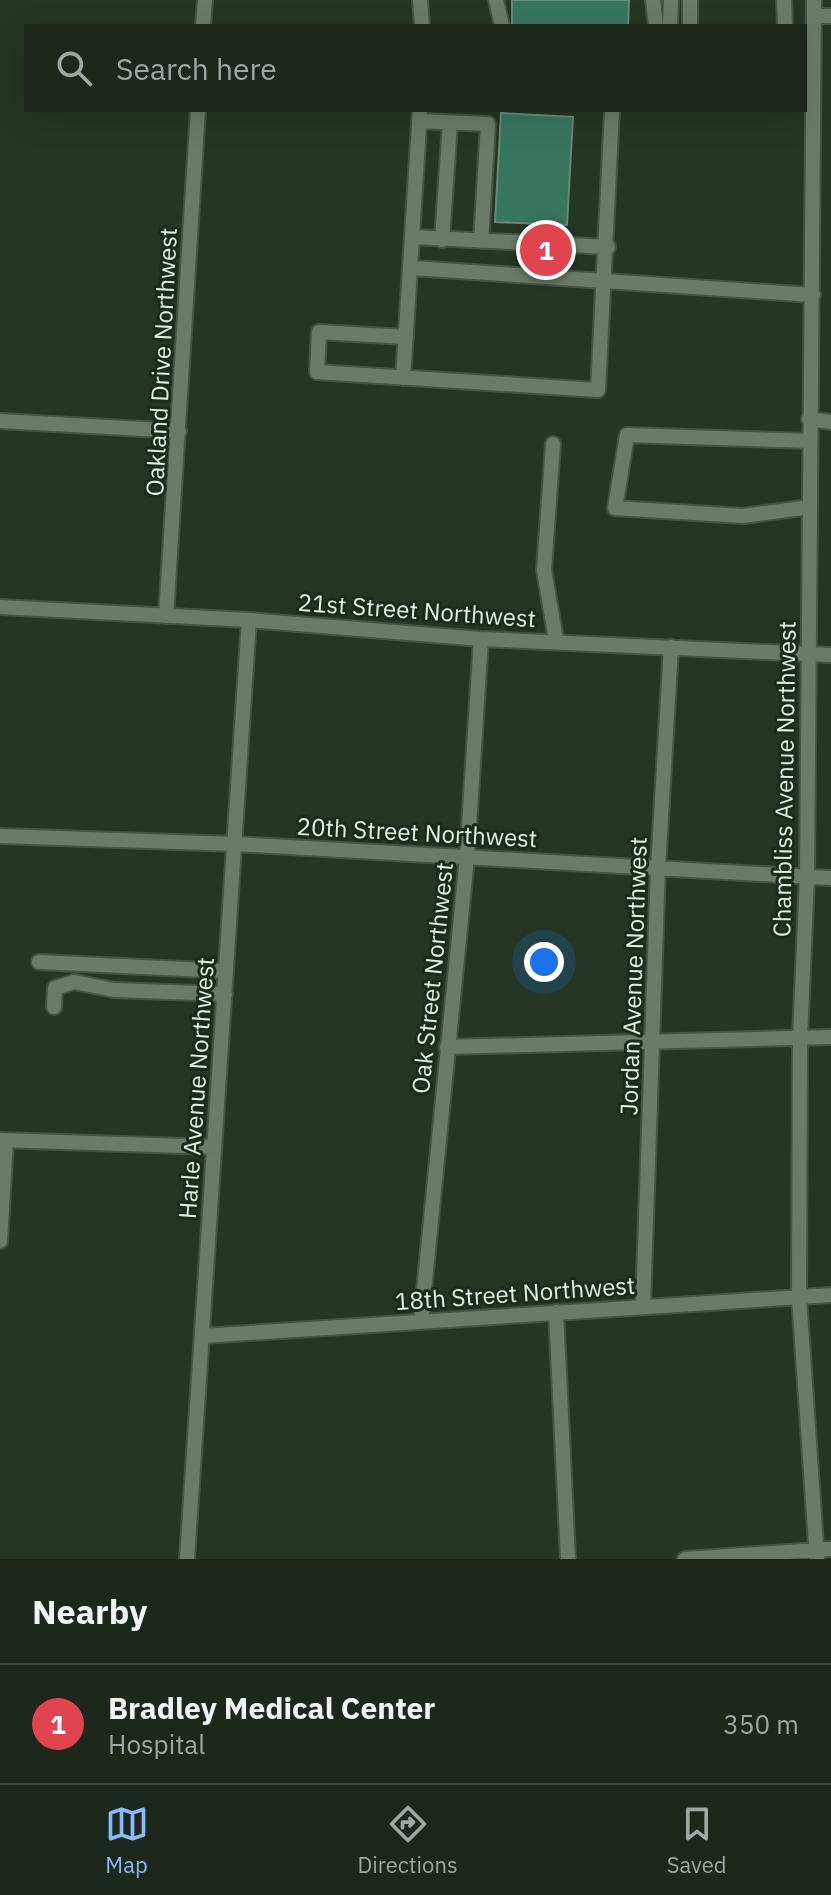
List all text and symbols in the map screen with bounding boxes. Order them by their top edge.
search box [24,24,807,112]
icon: search [52,46,96,90]
text: Search here [116,49,277,88]
pin: 1 [520,220,572,280]
street label: Oakland Drive Northwest [138,227,184,497]
street label: 21st Street Northwest [297,586,537,634]
street label: Chambliss Avenue Northwest [765,621,803,937]
street label: 20th Street Northwest [296,810,538,854]
street label: Jordan Avenue Northwest [612,836,654,1116]
street label: Oak Street Northwest [404,861,460,1095]
your location [524,942,564,982]
street label: Harle Avenue Northwest [171,956,221,1220]
street label: 18th Street Northwest [394,1269,636,1317]
text: Nearby [32,1589,147,1633]
text: Bradley Medical Center [108,1688,435,1727]
text: 1 [50,1707,66,1741]
text: 350 m [723,1707,799,1741]
text: Hospital [108,1727,205,1761]
tab: Map [105,1802,149,1879]
tab: Directions [358,1802,458,1879]
tab: Saved [667,1802,726,1879]

